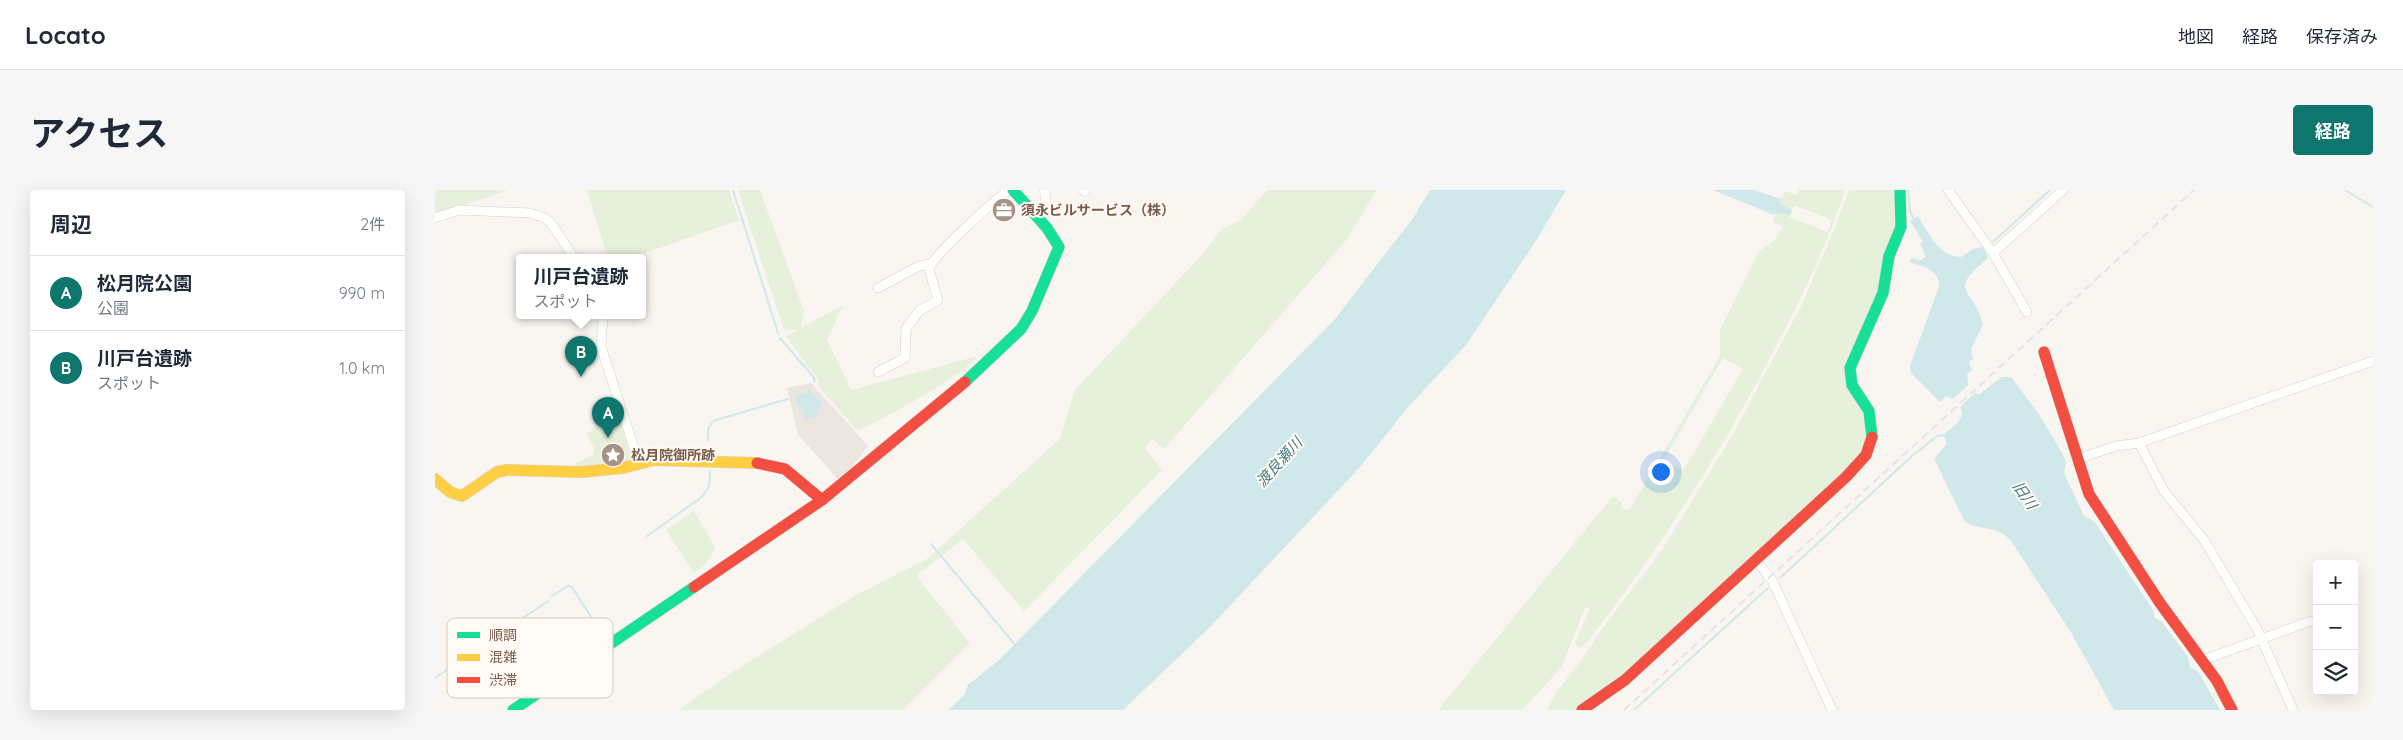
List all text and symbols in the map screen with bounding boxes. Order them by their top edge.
text: Locato [25,20,106,50]
text: 地図 [2178,25,2214,48]
text: 経路 [2242,25,2278,48]
text: 保存済み [2306,25,2378,48]
button: 経路 [2293,105,2373,155]
text: アクセス [30,111,168,155]
office icon: 須永ビルサービス（株） [991,197,1017,223]
place label: 須永ビルサービス（株） [1021,201,1175,219]
text: 周辺 [50,211,92,237]
text: 2件 [360,214,385,234]
popup [516,254,646,319]
text: 川戸台遺跡 [533,264,629,288]
text: 松月院公園 [97,271,192,295]
text: A [61,283,71,303]
text: 990 m [339,283,385,303]
text: スポット [533,291,598,311]
text: 公園 [97,298,129,318]
pin: B [565,336,597,377]
text: 川戸台遺跡 [97,346,192,370]
text: B [61,358,71,378]
text: 1.0 km [339,358,385,378]
text: スポット [97,373,161,393]
pin: A [592,397,624,438]
water label: 渡良瀬川 [1252,432,1307,491]
place icon: 松月院御所跡 [600,442,626,468]
place label: 松月院御所跡 [631,446,715,464]
your location [1648,459,1674,485]
water label: 旧川 [2009,477,2042,514]
map controls [2313,560,2358,695]
button: + [2313,560,2358,605]
button: − [2313,605,2358,650]
legend [447,618,613,698]
text: 順調 [489,626,517,644]
text: 混雑 [489,648,517,666]
button: layers [2313,650,2358,695]
text: 渋滞 [489,671,517,689]

